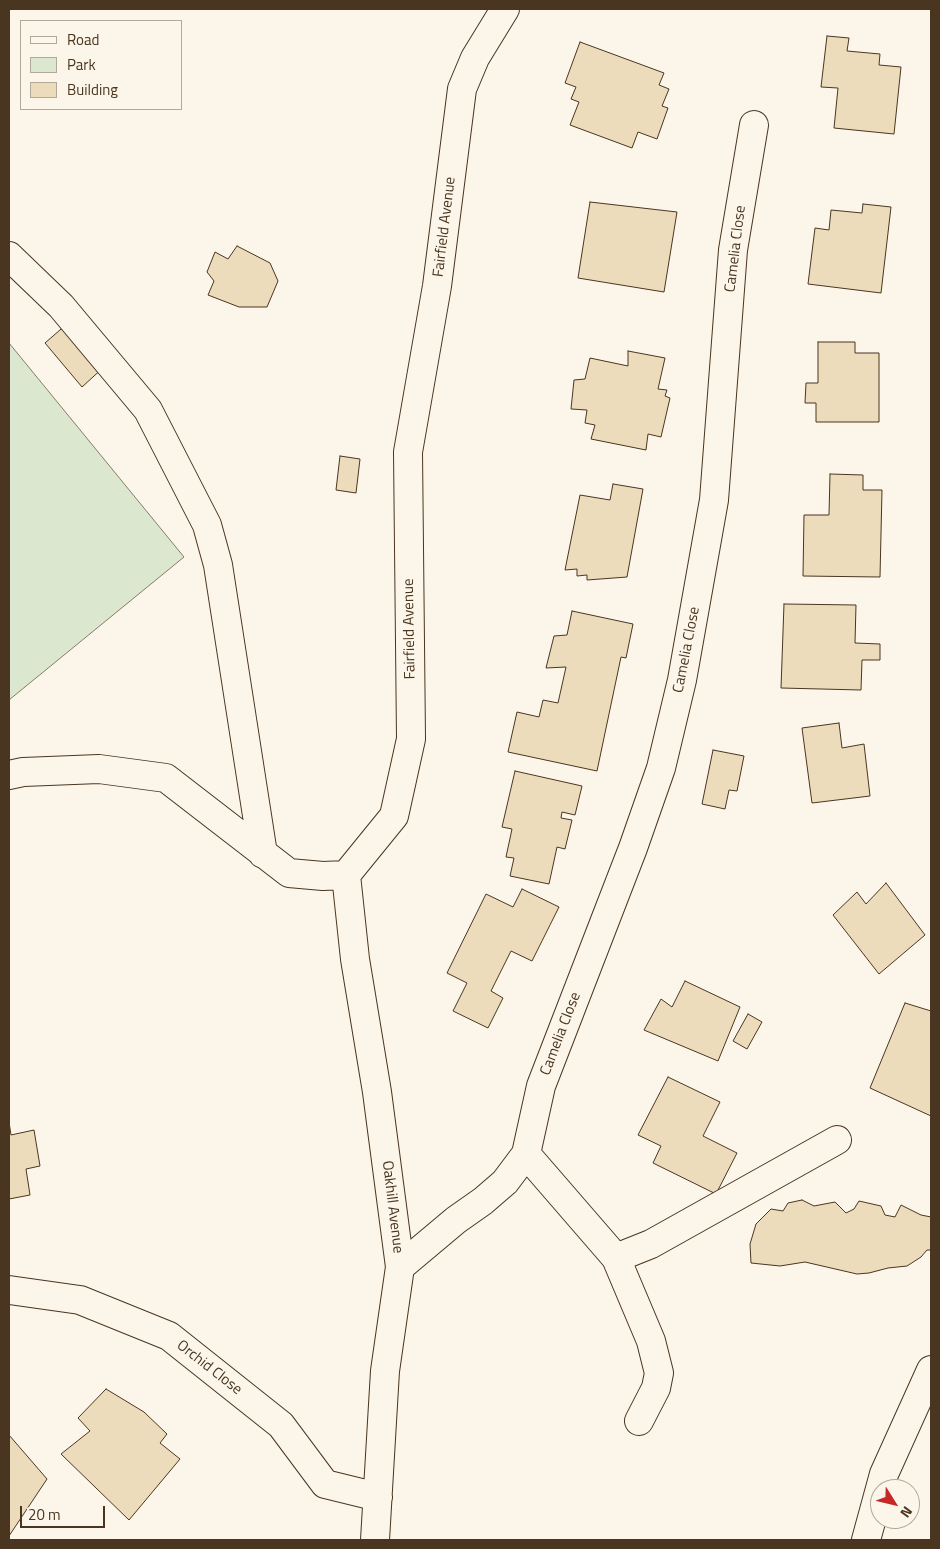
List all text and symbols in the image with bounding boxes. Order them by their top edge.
legend [20,20,182,110]
text: Road [67,28,99,51]
text: Park [67,53,96,76]
text: Building [67,78,118,101]
street label: Fairfield Avenue [430,176,460,278]
street label: Camelia Close [722,205,750,293]
street label: Fairfield Avenue [400,578,420,680]
street label: Camelia Close [670,605,704,695]
street label: Camelia Close [537,990,585,1078]
street label: Oakhill Avenue [377,1160,407,1254]
street label: Orchid Close [173,1337,245,1399]
north arrow [870,1479,920,1529]
scale bar [22,1496,108,1528]
text: N [895,1502,918,1523]
text: 20 m [28,1503,61,1526]

